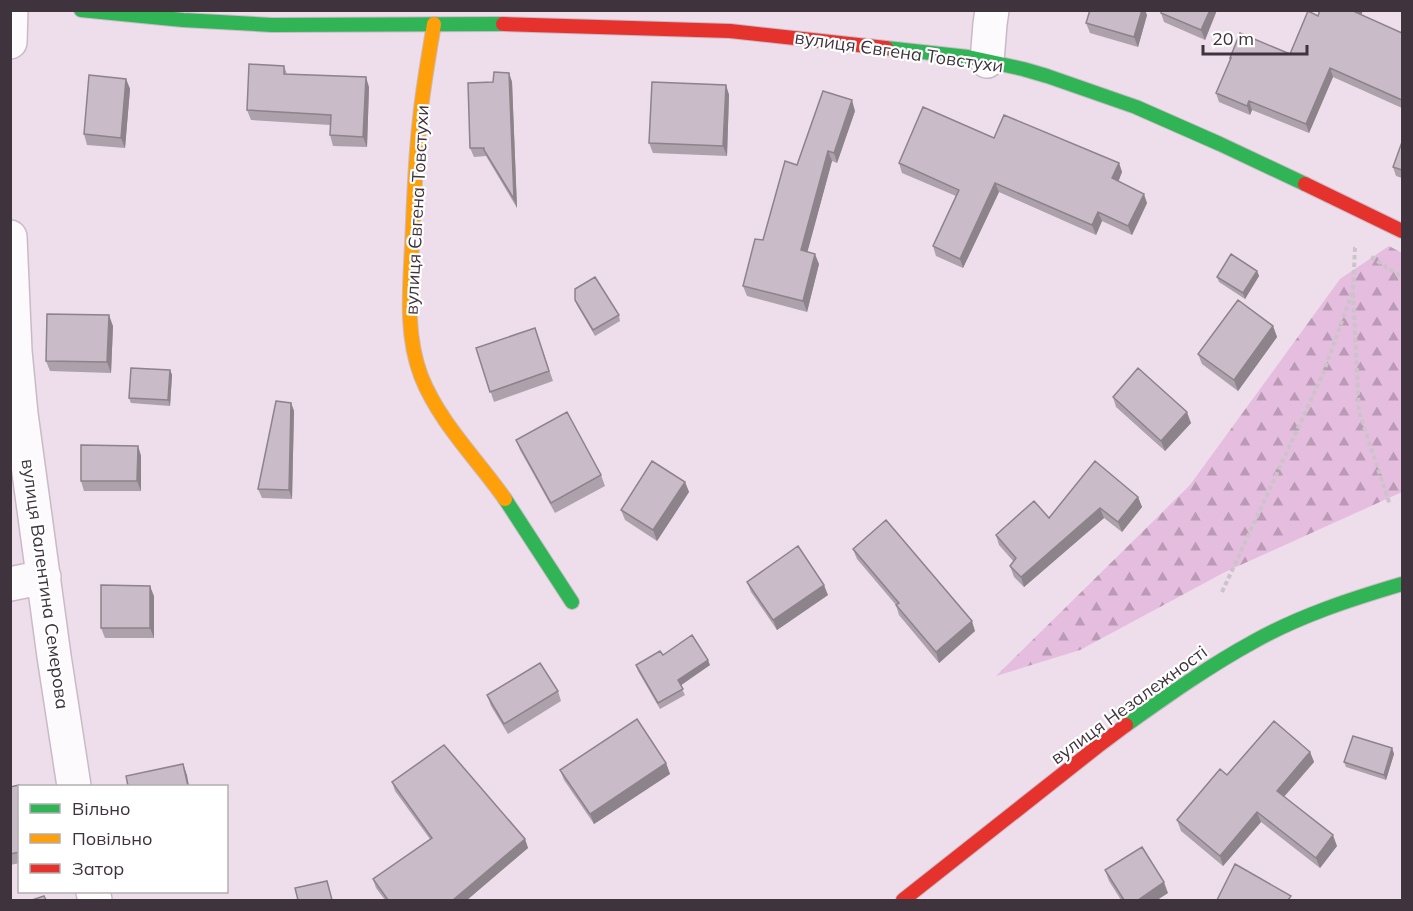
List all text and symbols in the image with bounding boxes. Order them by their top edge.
scale bar [1203,18,1306,56]
street label: вулиця Євгена Товстухи [793,25,1005,78]
text: 20 m [1212,27,1254,50]
street label: вулиця Євгена Товстухи [400,104,433,316]
street label: вулиця Валентина Семерова [17,457,74,711]
street label: вулиця Незалежності [1046,640,1212,769]
legend [18,785,228,893]
text: Вільно [72,797,130,820]
text: Повільно [72,827,152,850]
text: Затор [72,857,124,880]

